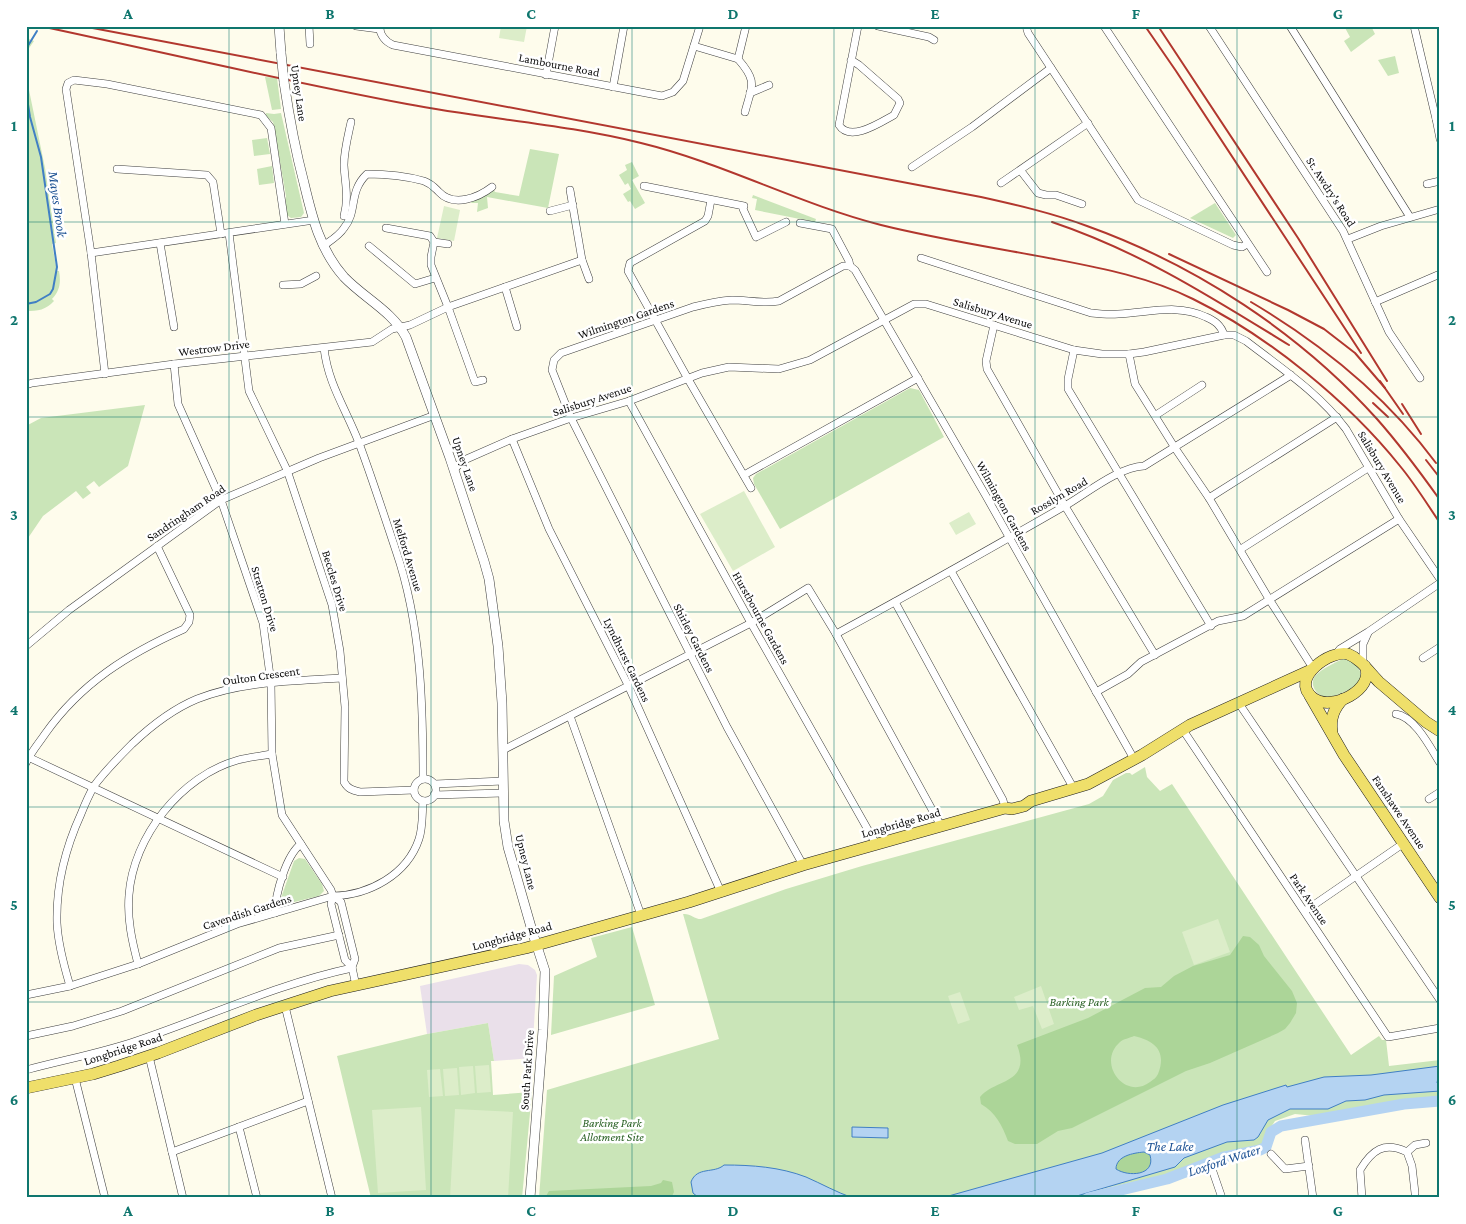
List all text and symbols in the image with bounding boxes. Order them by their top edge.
text: A [122,5,133,22]
text: B [325,5,335,22]
text: C [526,5,536,22]
text: D [727,5,739,22]
text: E [930,5,940,22]
text: F [1132,5,1141,22]
text: G [1333,5,1343,22]
street label: Lambourne Road [517,50,601,80]
street label: Upney Lane [288,64,310,122]
text: 1 [11,117,17,134]
text: 1 [1449,117,1455,134]
street label: St. Awdry's Road [1303,155,1359,230]
water label: Mayes Brook [45,169,71,239]
street label: Salisbury Avenue [952,294,1034,332]
street label: Wilmington Gardens [576,296,676,342]
text: 2 [10,311,18,328]
text: 2 [1448,311,1456,328]
street label: Westrow Drive [178,337,250,359]
street label: Salisbury Avenue [551,381,633,419]
street label: Salisbury Avenue [1355,428,1409,506]
street label: Upney Lane [449,435,481,493]
street label: Wilmington Gardens [973,459,1035,554]
street label: Rosslyn Road [1028,474,1091,518]
street label: Sandringham Road [144,481,229,544]
text: 3 [10,506,18,523]
text: 3 [1448,506,1456,523]
street label: Melford Avenue [390,517,426,593]
street label: Beccles Drive [319,549,351,613]
street label: Stratton Drive [248,565,282,633]
street label: Hurstbourne Gardens [730,569,792,667]
street label: Shirley Gardens [671,601,717,675]
street label: Lyndhurst Gardens [601,616,654,705]
street label: Oulton Crescent [222,664,301,688]
text: 4 [10,701,19,718]
text: 4 [1448,701,1457,718]
street label: Fanshawe Avenue [1369,772,1429,852]
street label: Longbridge Road [860,805,943,841]
street label: Upney Lane [512,833,540,891]
street label: Park Avenue [1287,871,1331,927]
street label: Cavendish Gardens [201,891,293,933]
text: 5 [10,896,18,913]
text: 5 [1448,896,1456,913]
street label: Longbridge Road [471,918,554,953]
park label: Barking Park [1049,995,1109,1009]
street label: South Park Drive [517,1029,537,1111]
street label: Longbridge Road [82,1030,165,1068]
text: 6 [10,1091,18,1108]
text: 6 [1448,1091,1456,1108]
park label: Barking Park Allotment Site [579,1116,644,1144]
water label: The Lake [1146,1138,1194,1154]
water label: Loxford Water [1186,1140,1263,1179]
text: A [122,1202,133,1219]
text: B [325,1202,335,1219]
text: C [526,1202,536,1219]
text: D [727,1202,739,1219]
text: E [930,1202,940,1219]
text: F [1132,1202,1141,1219]
text: G [1333,1202,1343,1219]

